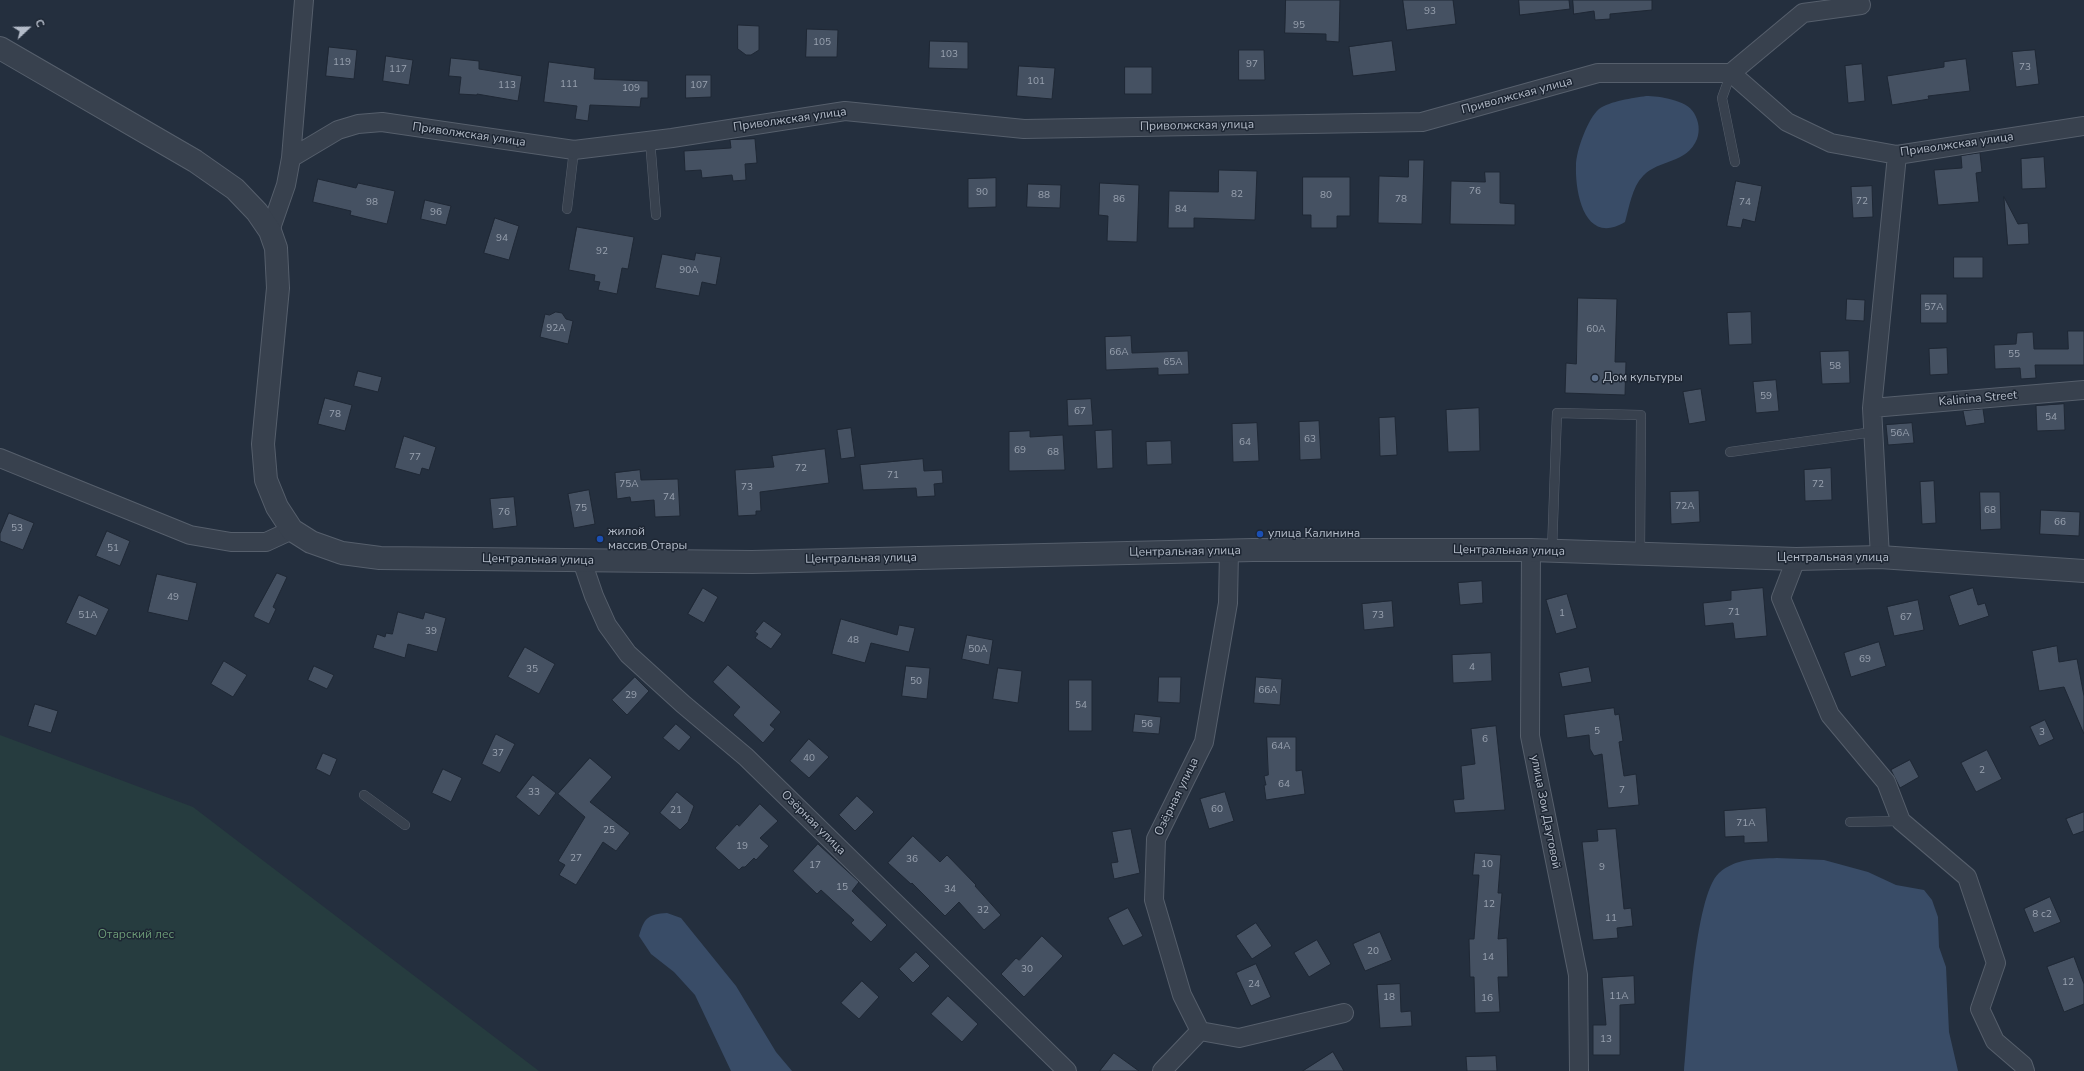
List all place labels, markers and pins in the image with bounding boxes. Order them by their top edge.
place label: Дом культуры [1603,371,1683,385]
marker: Дом культуры [1590,373,1600,383]
place label: жилой массив Отары [608,525,687,553]
place label: улица Калинина [1268,527,1360,541]
marker: улица Калинина [1255,529,1265,539]
marker: жилой массив Отары [595,534,605,544]

